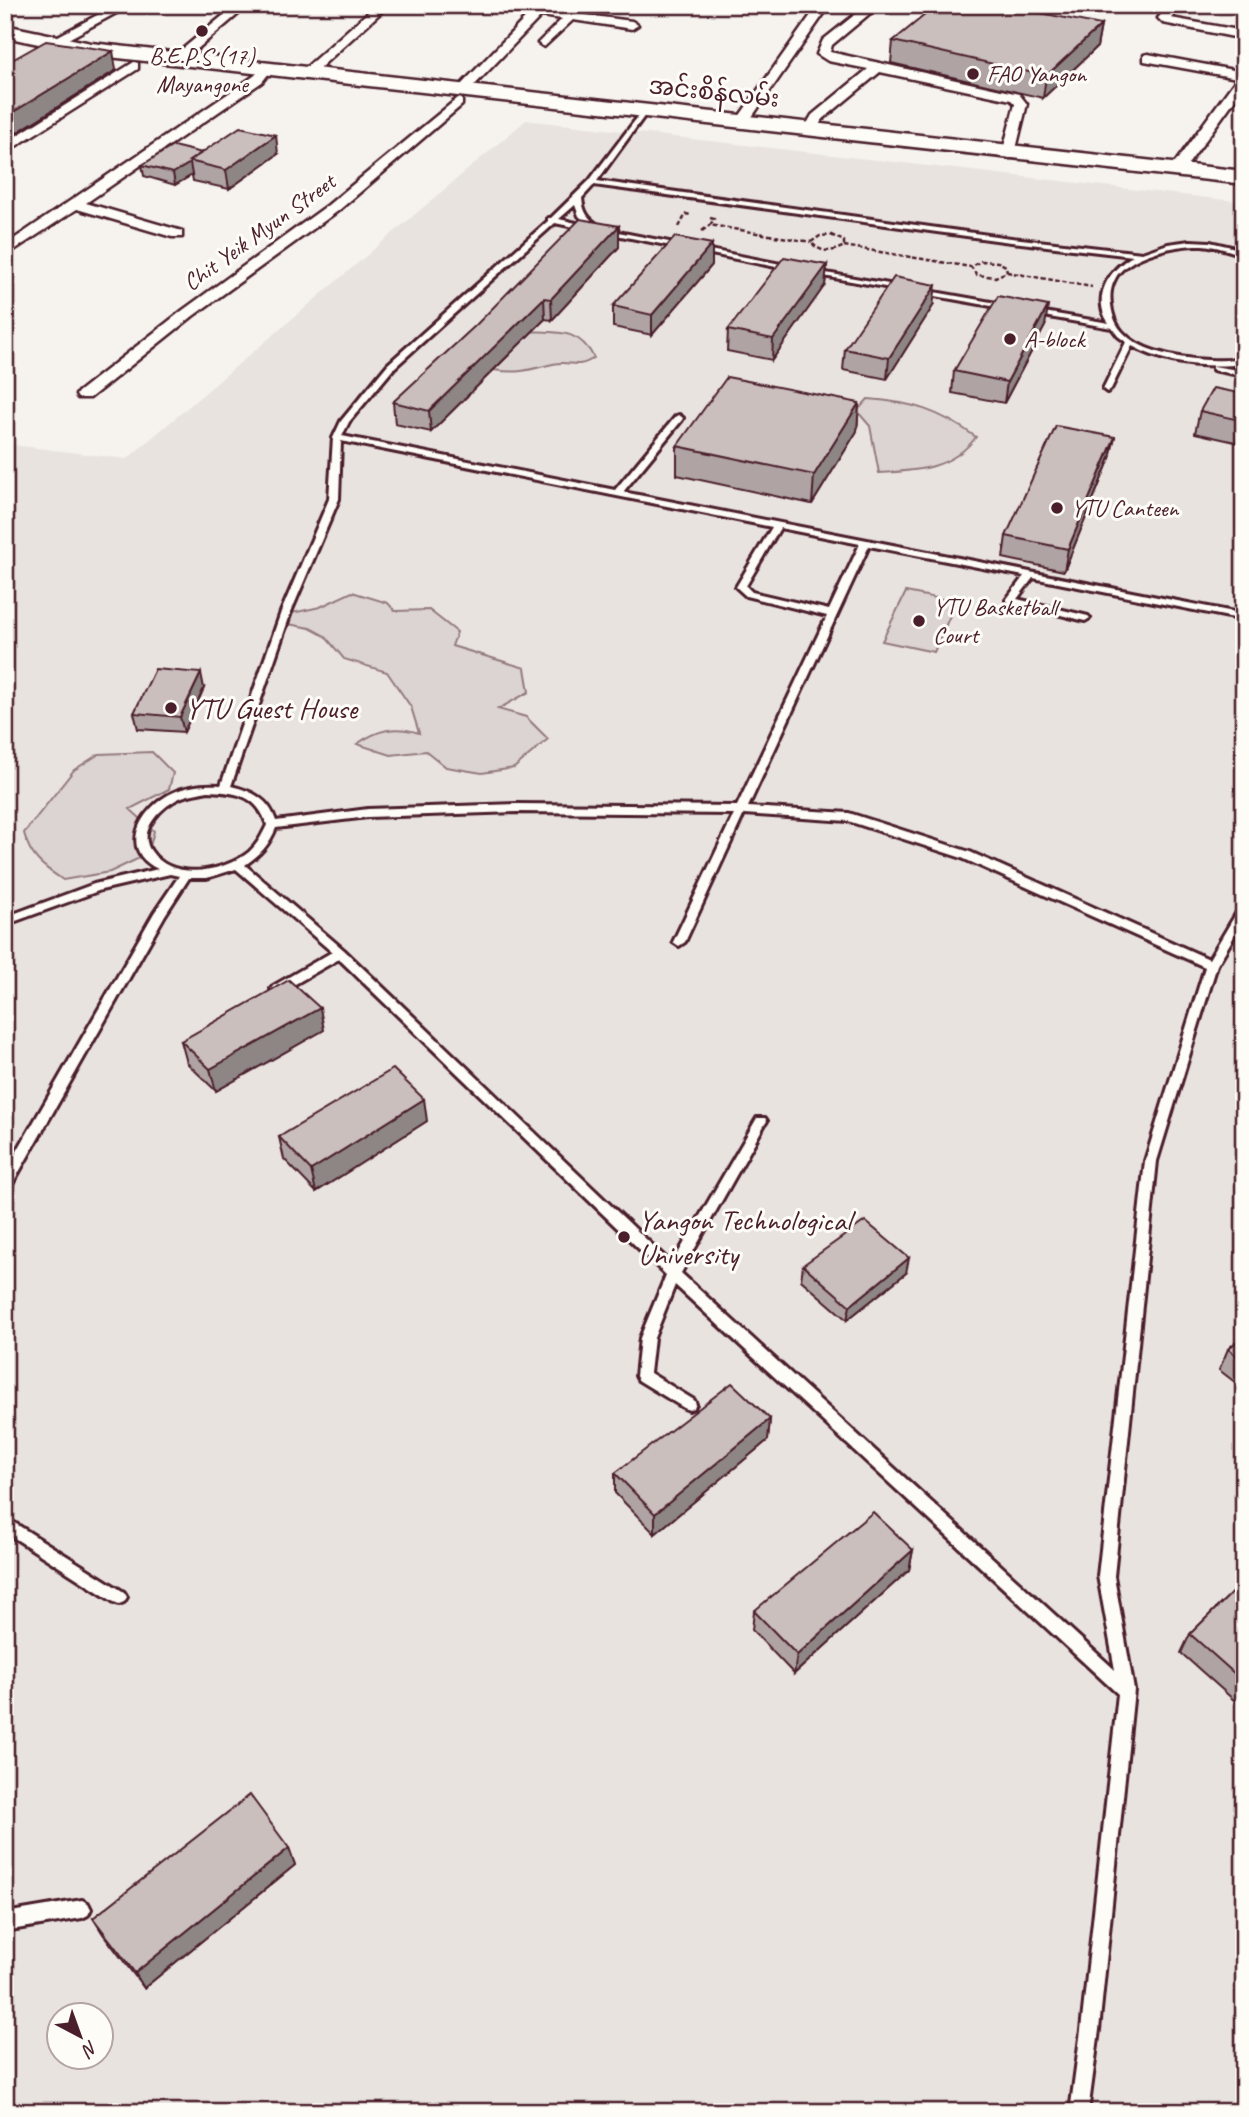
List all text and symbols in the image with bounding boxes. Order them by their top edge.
marker: B.E.P.S (17) Mayangone [194,23,210,39]
place label: B.E.P.S (17) Mayangone [149,41,256,99]
place label: FAO Yangon [987,59,1087,89]
marker: FAO Yangon [965,66,981,82]
street label: အင်းစိန်လမ်း [647,69,781,118]
street label: Chit Yeik Myun Street [177,166,343,297]
place label: A-block [1024,324,1087,354]
marker: A-block [1002,331,1018,347]
place label: YTU Canteen [1071,493,1180,523]
marker: YTU Canteen [1049,500,1065,516]
place label: YTU Basketball Court [933,592,1061,650]
marker: YTU Basketball Court [911,613,927,629]
place label: YTU Guest House [185,689,359,727]
marker: YTU Guest House [163,700,179,716]
place label: Yangon Technological University [638,1201,856,1273]
marker: Yangon Technological University [616,1229,632,1245]
north arrow [46,2002,116,2072]
text: N [76,2035,103,2063]

